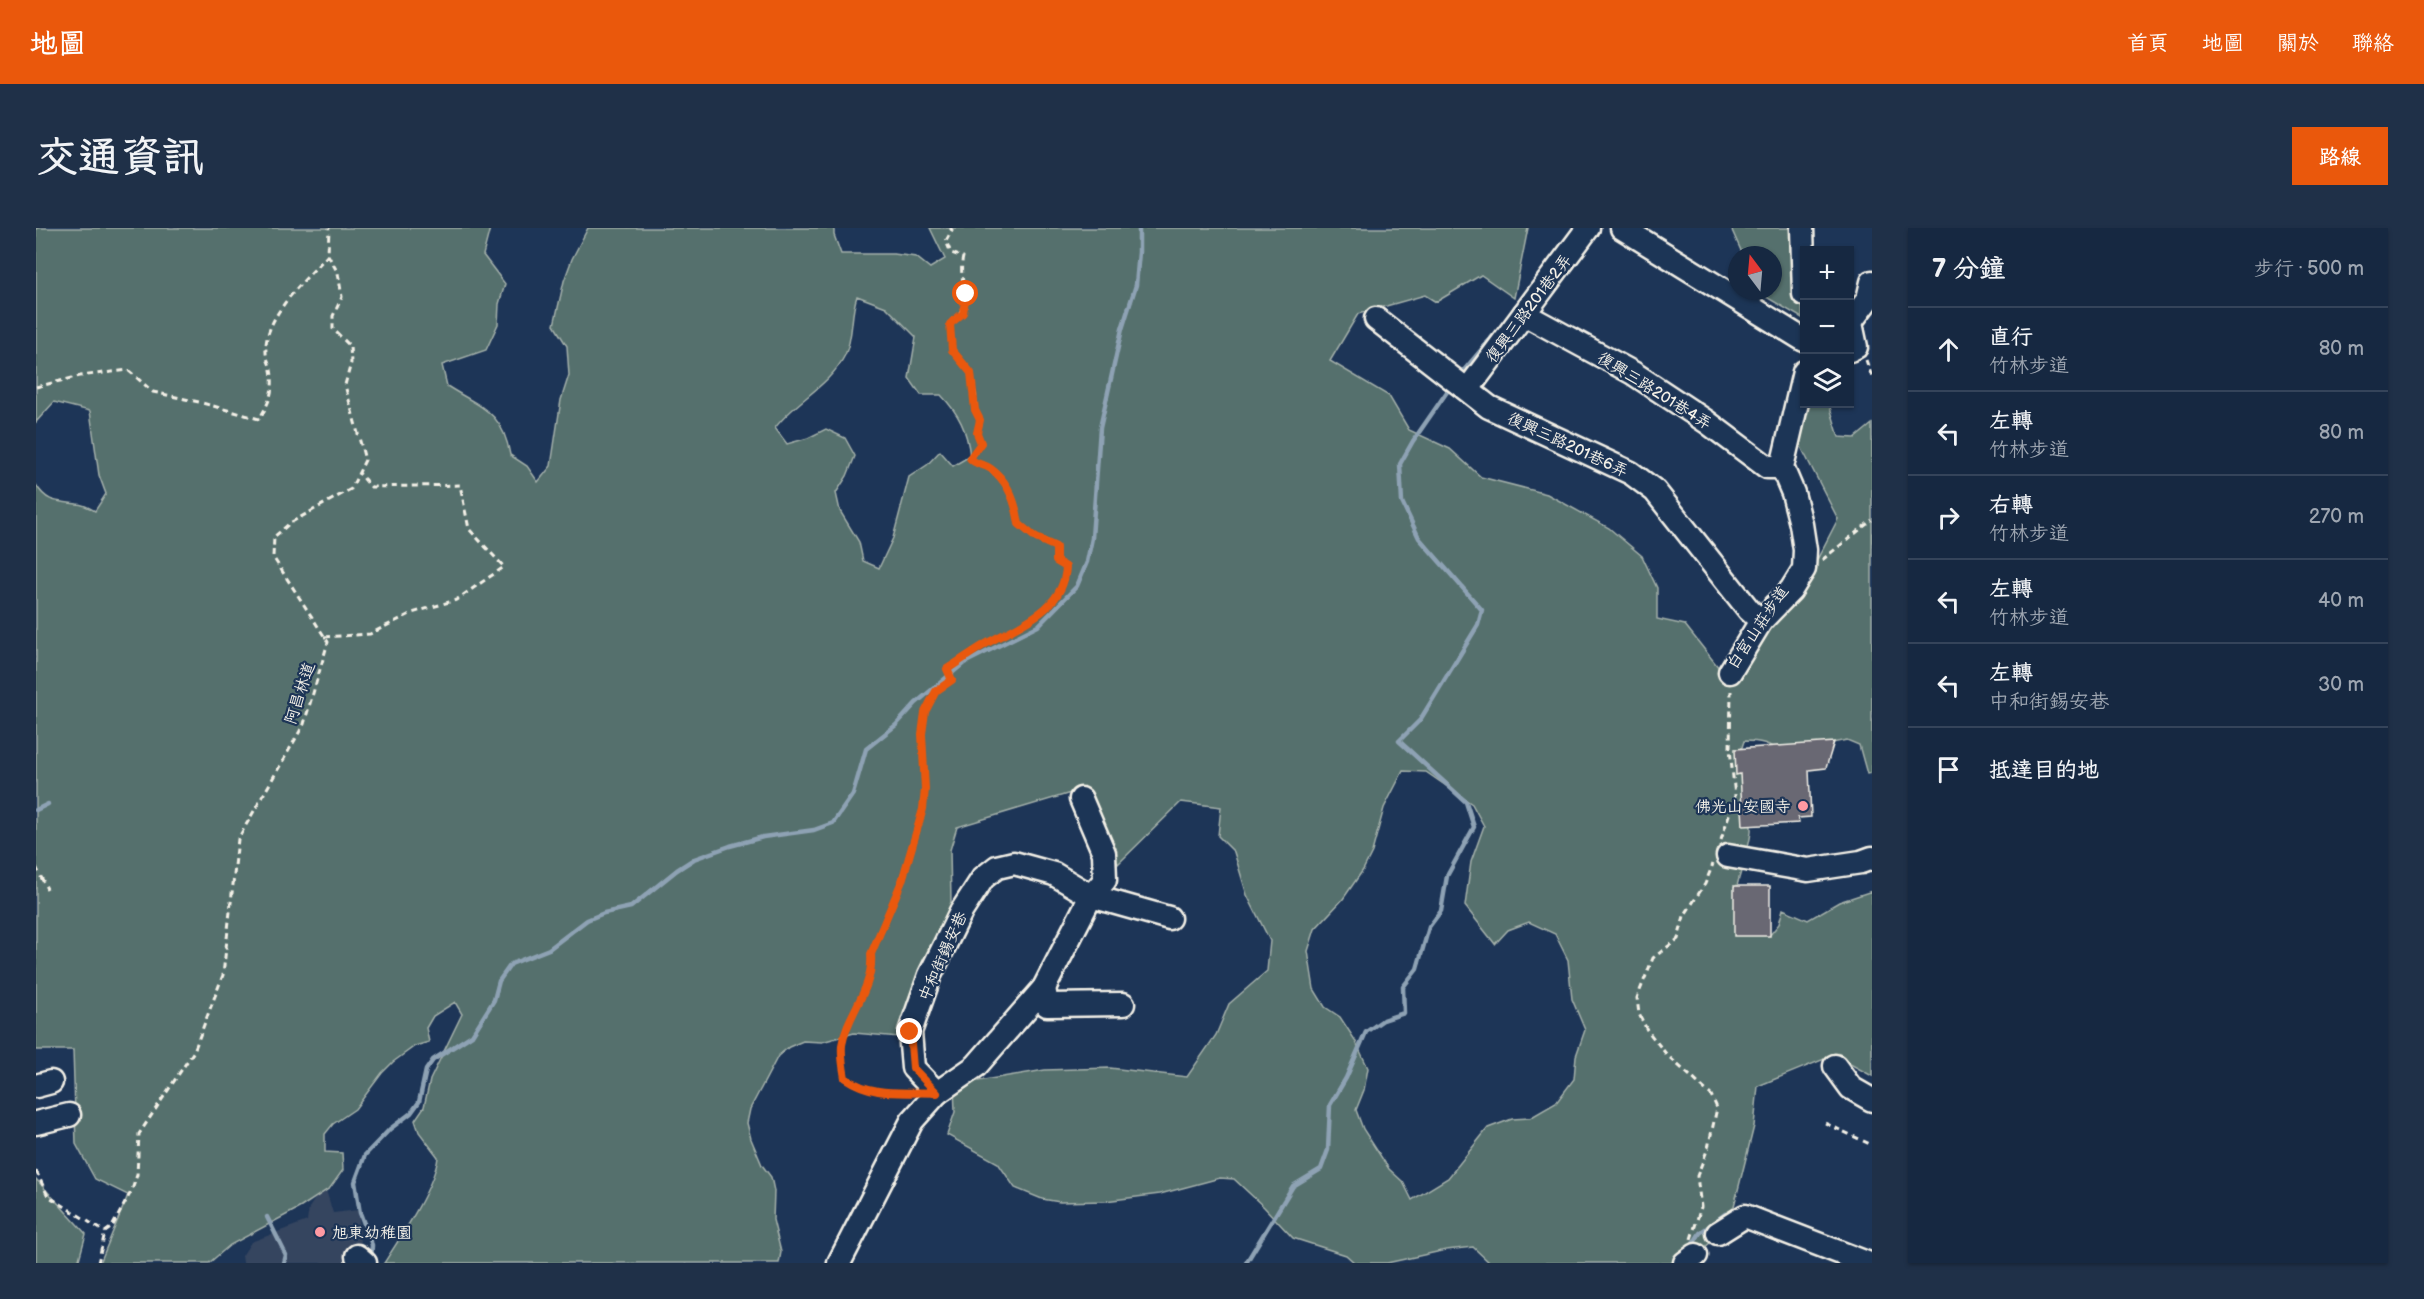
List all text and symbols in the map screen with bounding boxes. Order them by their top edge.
text: 地圖 [30,28,86,61]
text: 首頁 [2127,31,2169,56]
text: 地圖 [2202,31,2244,56]
text: 關於 [2277,31,2319,56]
text: 聯絡 [2352,31,2394,56]
button: 路線 [2292,127,2388,185]
text: 交通資訊 [36,133,204,184]
north arrow [1728,246,1782,300]
map controls [1800,246,1854,408]
button: + [1800,246,1854,300]
street label: 復興三路201巷2弄 [1482,251,1576,367]
text: 7 分鐘 [1932,254,2005,285]
text: 步行 · 500 m [2254,257,2364,281]
route start [952,280,978,306]
button: − [1800,300,1854,354]
text: 直行 [1989,324,2033,351]
icon: ahead [1932,333,1965,366]
text: 80 m [2319,337,2364,361]
street label: 復興三路201巷4弄 [1594,349,1715,434]
button: layers [1800,354,1854,408]
text: 竹林步道 [1989,354,2069,378]
text: 左轉 [1989,408,2033,435]
street label: 復興三路201巷6弄 [1504,409,1631,482]
icon: left [1932,417,1965,450]
text: 80 m [2319,421,2364,445]
text: 竹林步道 [1989,438,2069,462]
text: 右轉 [1989,492,2033,519]
icon: right [1932,501,1965,534]
text: 270 m [2309,505,2364,529]
text: 竹林步道 [1989,522,2069,546]
text: 左轉 [1989,576,2033,603]
street label: 白宮山莊步道 [1724,583,1793,673]
icon: left [1932,585,1965,618]
text: 40 m [2318,589,2364,613]
text: 竹林步道 [1989,606,2069,630]
street label: 阿昌林道 [282,660,319,727]
text: 左轉 [1989,660,2033,687]
icon: left [1932,669,1965,702]
text: 30 m [2318,673,2364,697]
text: 中和街錫安巷 [1989,690,2109,714]
icon: arrive [1932,753,1965,786]
text: 抵達目的地 [1989,757,2099,784]
place label: 佛光山安國寺 [1695,798,1791,817]
marker: 佛光山安國寺 [1796,799,1810,813]
street label: 中和街錫安巷 [915,909,972,1004]
route end [896,1018,922,1044]
place label: 旭東幼稚園 [332,1224,412,1243]
marker: 旭東幼稚園 [313,1225,327,1239]

